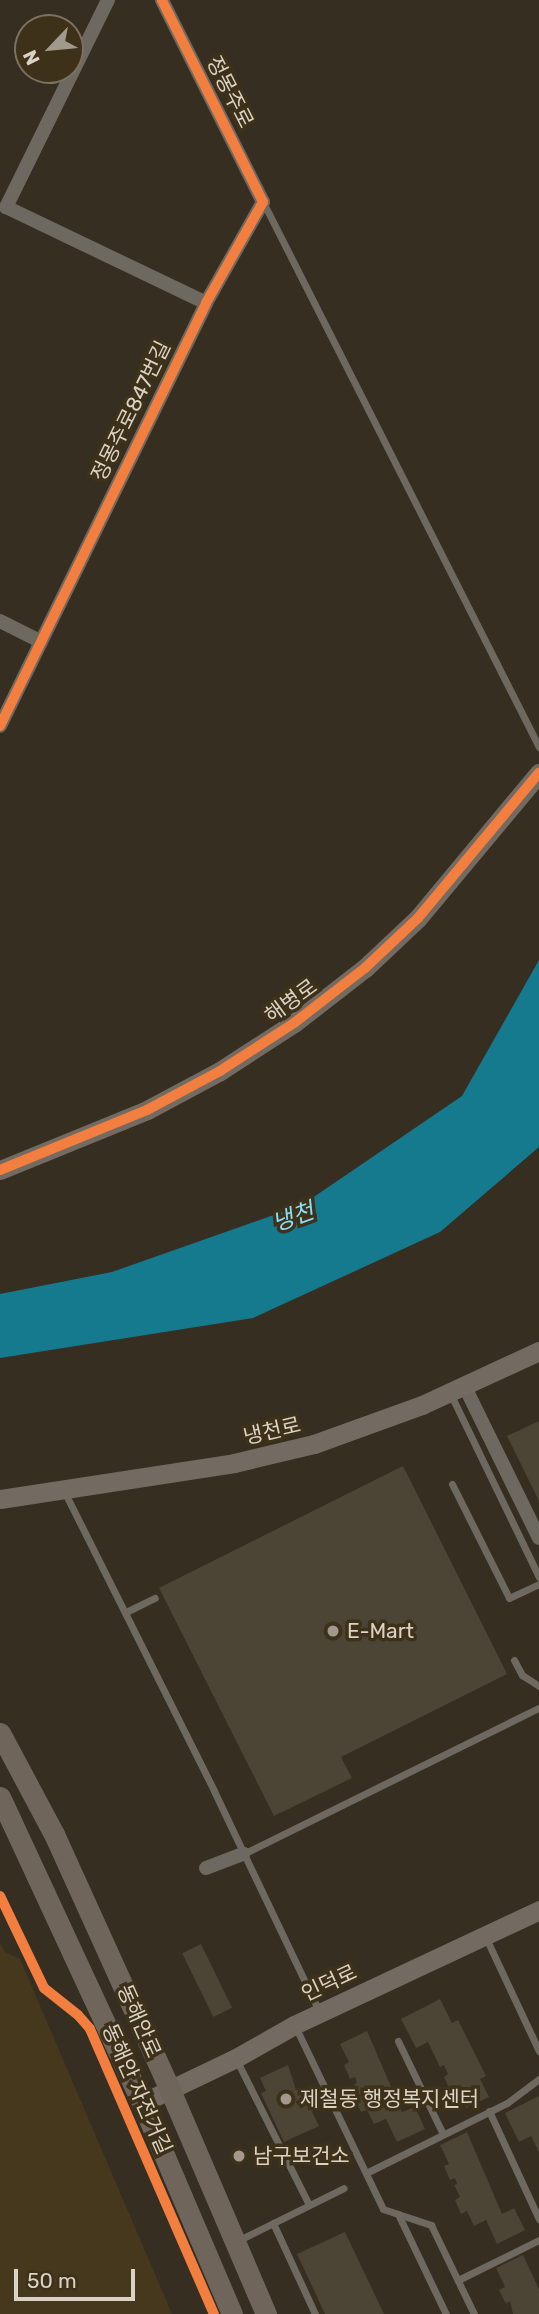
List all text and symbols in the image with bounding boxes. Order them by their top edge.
north arrow [14,14,84,84]
text: N [18,46,45,69]
street label: 정몽주로 [201,52,259,132]
street label: 정몽주로847번길 [86,337,176,485]
street label: 해병로 [260,974,322,1028]
water label: 냉천 [268,1197,318,1237]
street label: 냉천로 [241,1412,303,1450]
place label: E-Mart [347,1618,414,1644]
marker: E-Mart [325,1623,341,1639]
street label: 인덕로 [297,1959,361,2007]
street label: 동해안로 [112,1981,166,2061]
street label: 동해안 자전거길 [97,2020,177,2158]
place label: 제철동 행정복지센터 [300,2086,479,2112]
marker: 제철동 행정복지센터 [278,2091,294,2107]
place label: 남구보건소 [253,2143,350,2169]
marker: 남구보건소 [231,2148,247,2164]
scale bar [18,2254,138,2298]
text: 50 m [27,2268,77,2293]

